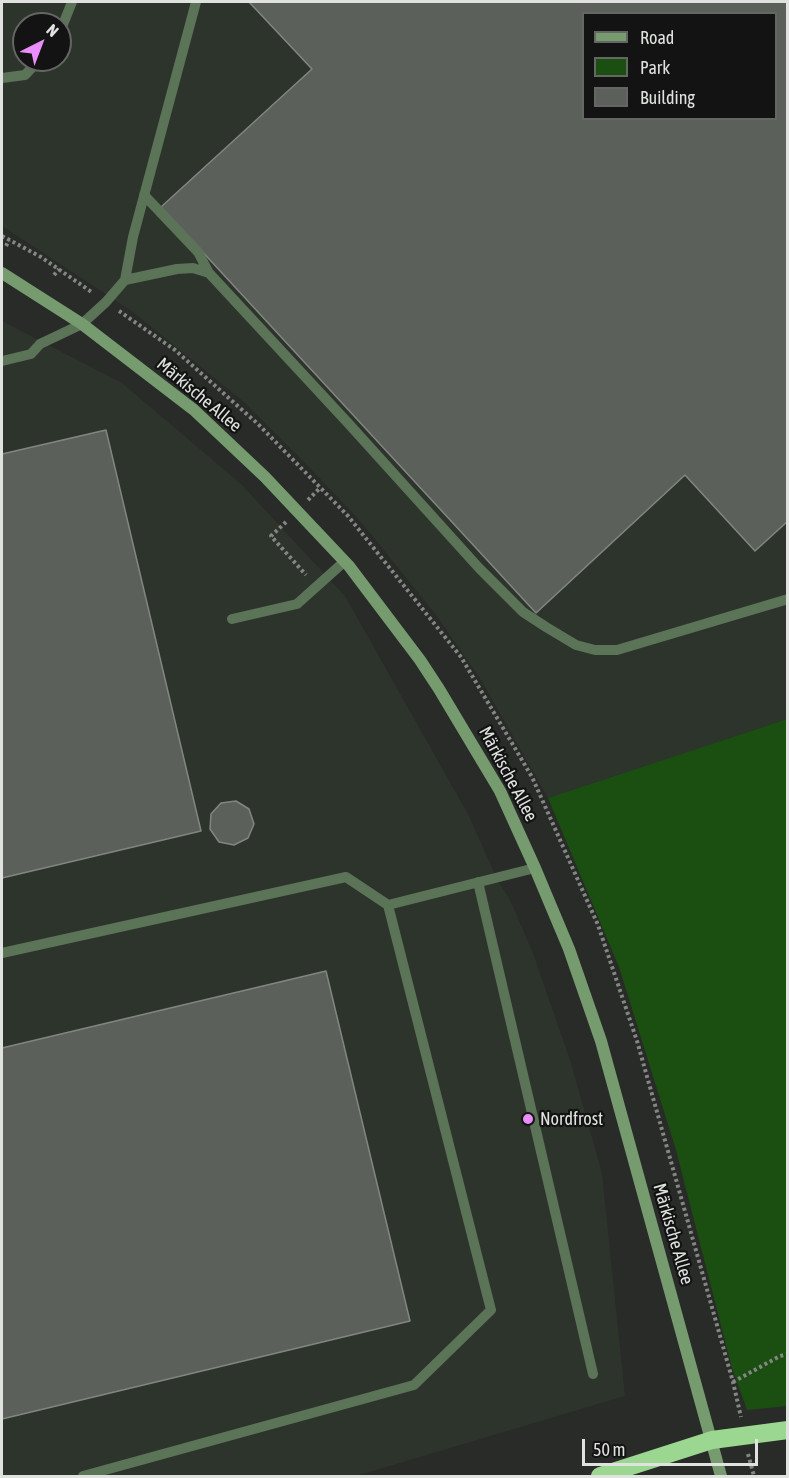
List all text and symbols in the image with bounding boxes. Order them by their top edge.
north arrow [12,12,72,72]
legend [582,12,777,120]
text: N [43,20,62,40]
text: Road [640,27,674,48]
text: Park [640,57,670,78]
text: Building [640,87,695,108]
street label: Märkische Allee [152,353,246,437]
street label: Märkische Allee [474,723,542,825]
place label: Nordfrost [540,1108,603,1130]
marker: Nordfrost [521,1112,535,1126]
street label: Märkische Allee [648,1181,698,1287]
scale bar [585,1427,760,1465]
text: 50 m [593,1439,625,1460]

